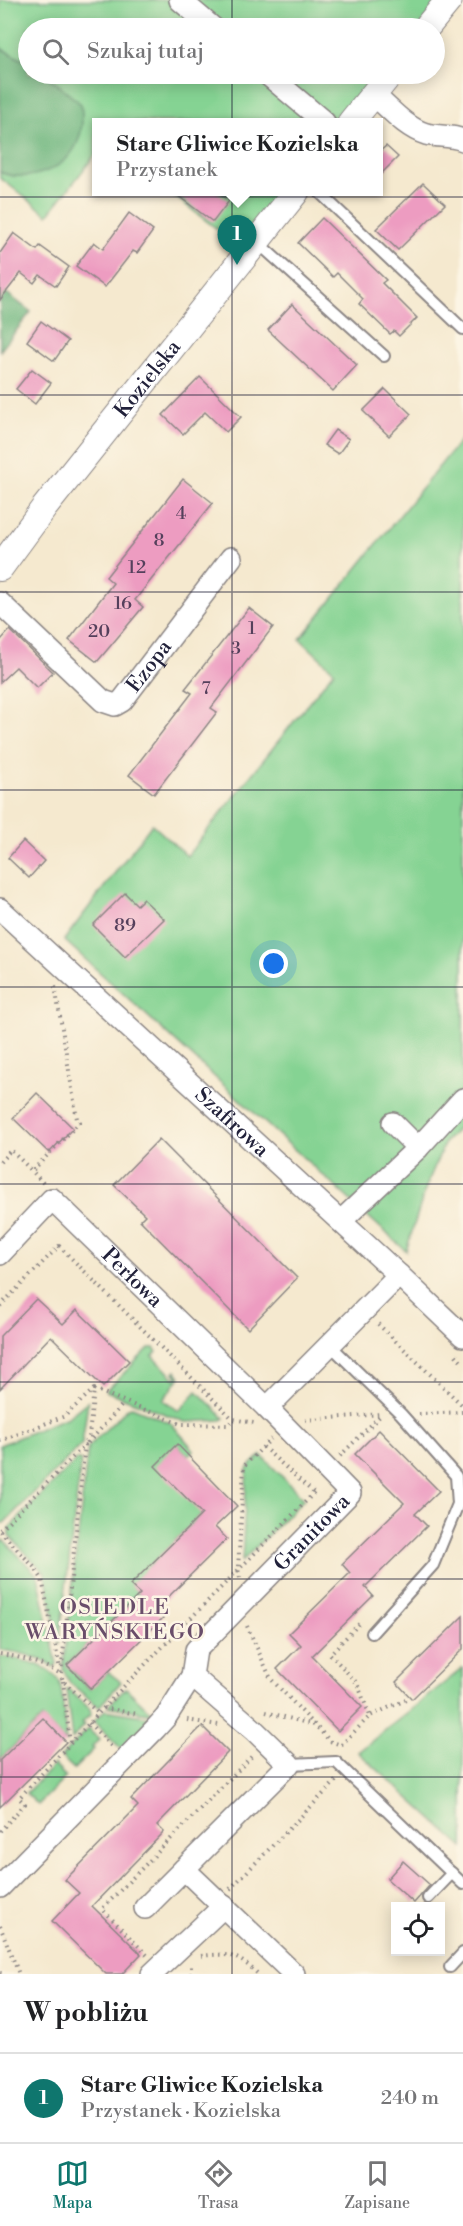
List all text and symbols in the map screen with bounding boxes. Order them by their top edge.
search box [18,18,445,84]
icon: search [39,35,72,68]
text: Szukaj tutaj [87,38,204,65]
popup [92,118,383,196]
text: Stare Gliwice Kozielska [116,131,359,158]
text: Przystanek [116,158,217,183]
pin: 1 [218,216,256,265]
street label: Kozielska [109,335,187,423]
house number: 4 [176,502,187,525]
house number: 8 [153,529,165,552]
house number: 12 [128,556,146,579]
house number: 16 [114,592,132,615]
house number: 1 [248,617,256,640]
house number: 20 [88,620,110,643]
street label: Ezopa [121,635,178,698]
house number: 3 [231,637,241,660]
house number: 7 [201,677,211,700]
house number: 89 [114,914,136,937]
your location [259,949,288,978]
street label: Szafirowa [189,1082,274,1163]
street label: Perłowa [96,1242,168,1314]
street label: Granitowa [269,1488,356,1577]
district label: OSIEDLE WARYŃSKIEGO [24,1594,205,1646]
map controls [391,1902,445,1956]
button: locate [391,1902,445,1956]
text: W pobliżu [24,1997,148,2029]
text: Stare Gliwice Kozielska [81,2072,323,2099]
text: 1 [39,2086,48,2111]
text: 240 m [381,2086,439,2111]
text: Przystanek · Kozielska [81,2099,281,2124]
tab: Mapa [53,2157,92,2213]
tab: Trasa [198,2157,239,2213]
tab: Zapisane [344,2157,410,2213]

